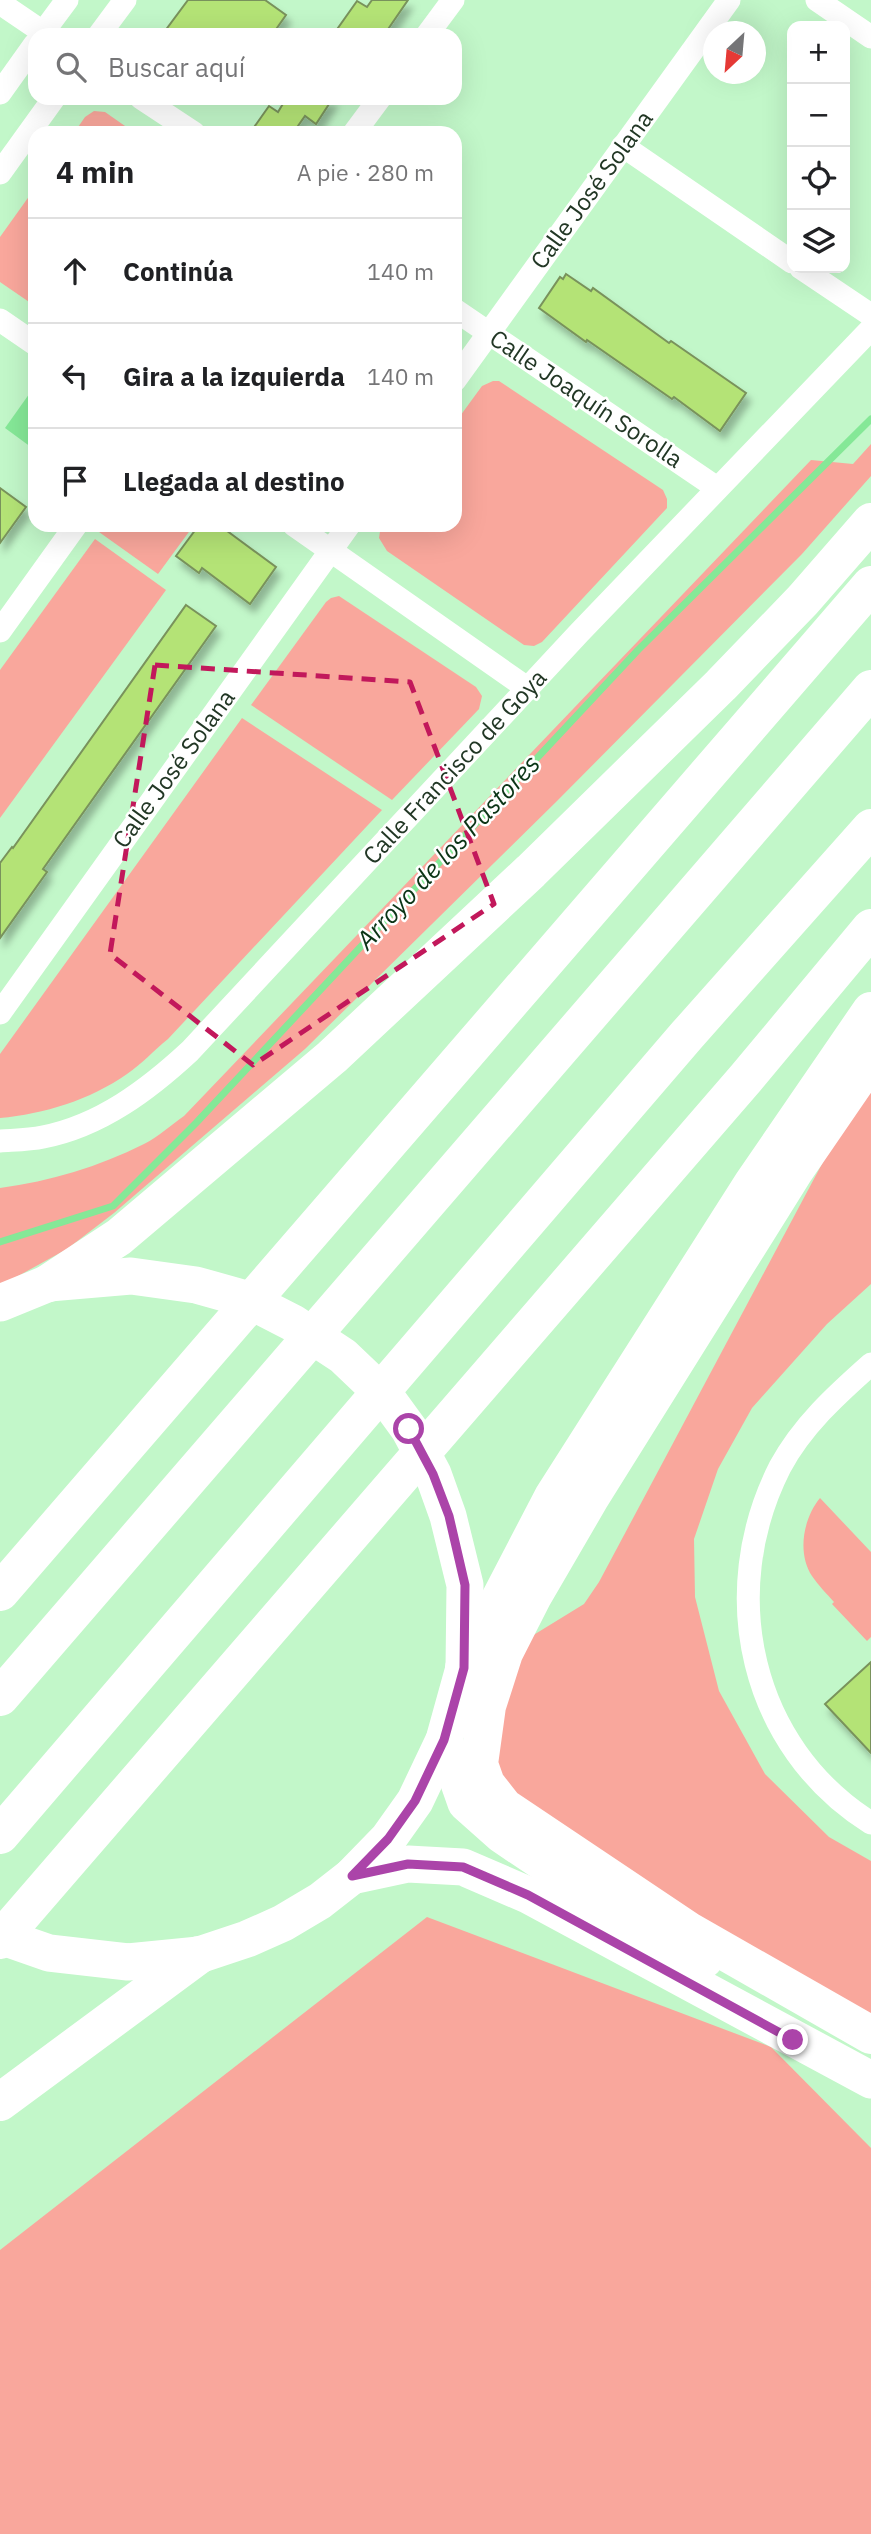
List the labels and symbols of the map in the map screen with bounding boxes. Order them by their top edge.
north arrow [703,21,766,84]
street label: Calle José Solana [523,103,660,275]
street label: Calle Joaquín Sorolla [484,322,689,475]
street label: Calle Francisco de Goya [355,662,553,871]
street label: Calle José Solana [105,682,242,854]
water label: Arroyo de los Pastores [347,747,547,957]
route start [393,1413,424,1444]
route end [777,2024,808,2055]

